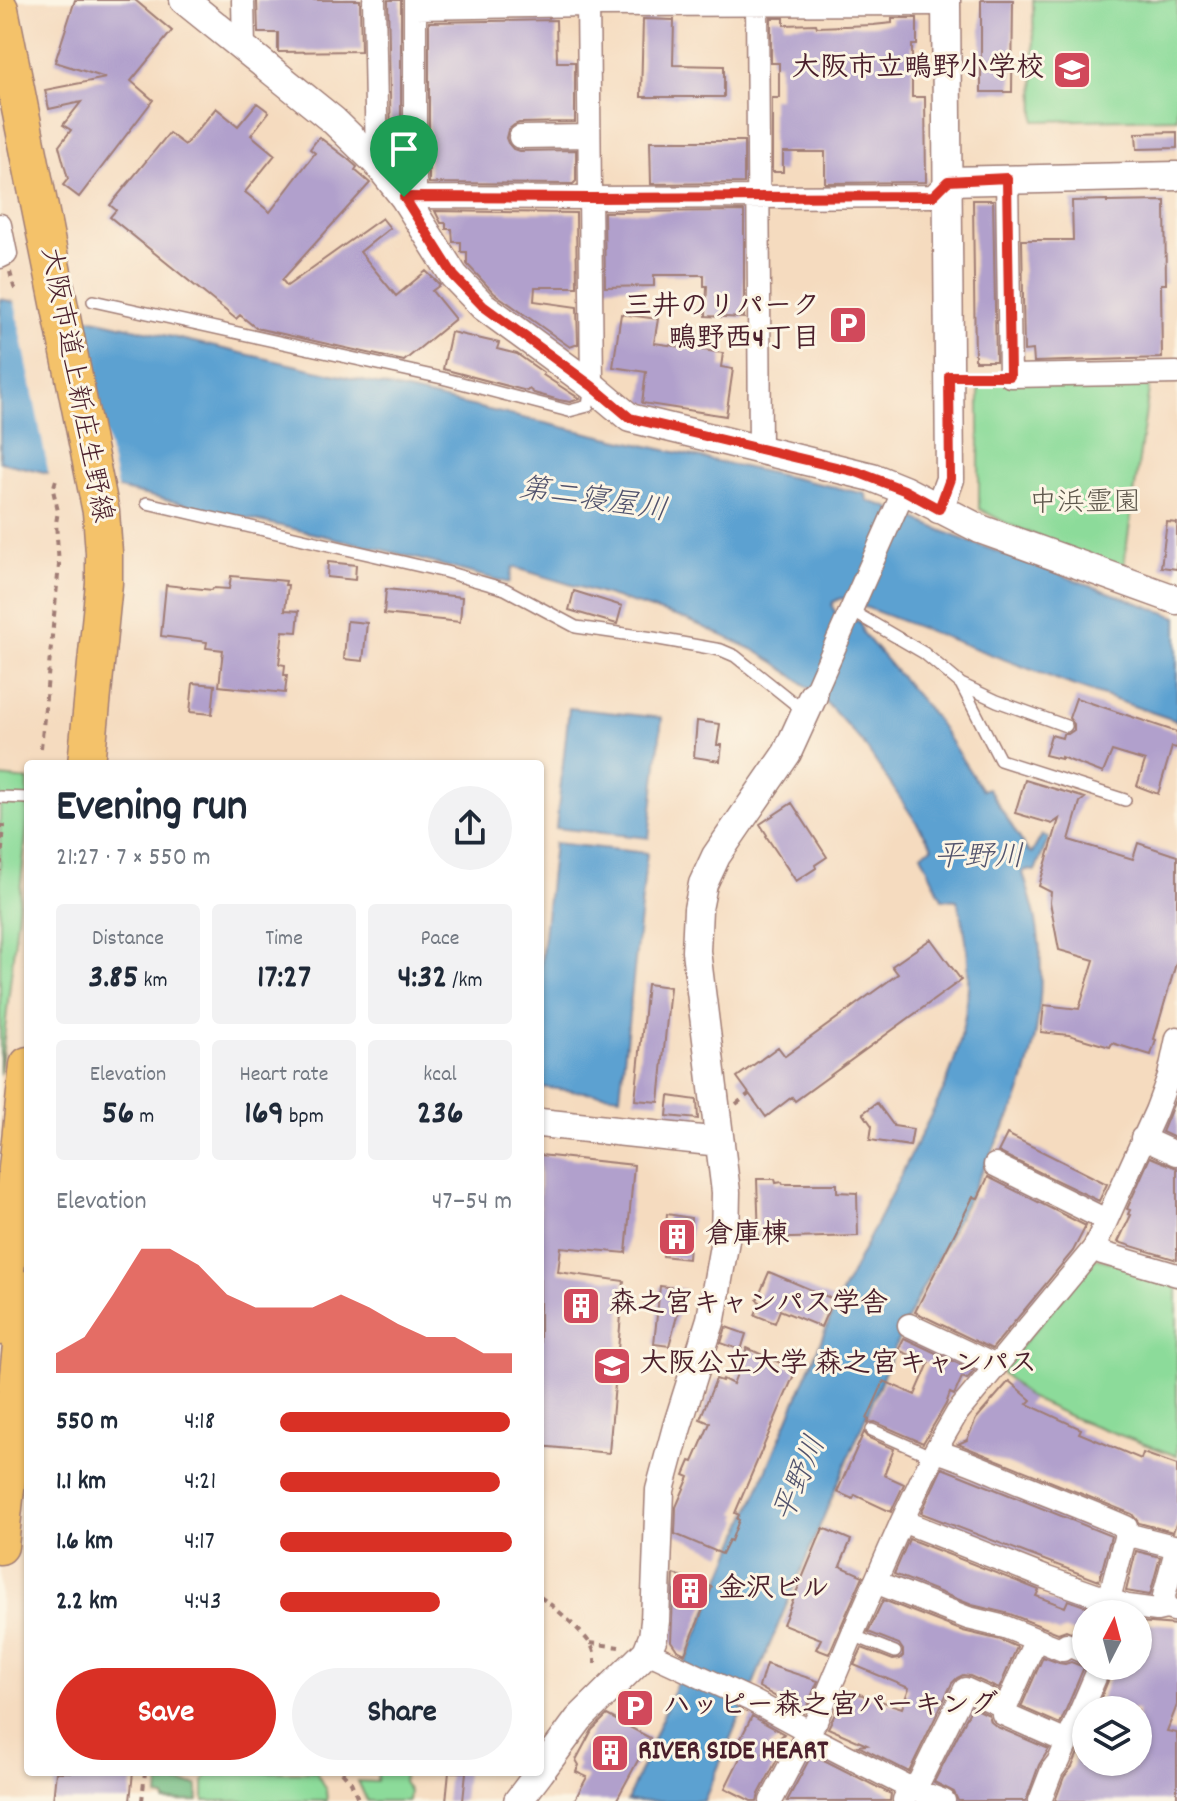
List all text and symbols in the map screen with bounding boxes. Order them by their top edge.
school or university icon: 大阪市立鴫野小学校 [1051,49,1093,91]
place label: 大阪市立鴫野小学校 [792,50,1044,90]
pin [370,115,438,197]
icon: arrive [382,127,426,171]
street label: 大阪市道上新庄生野線 [28,244,120,526]
place label: 三井のリパーク 鴫野西4丁目 [624,289,820,361]
parking icon: 三井のリパーク 鴫野西4丁目 [827,304,869,346]
water label: 第二寝屋川 [516,469,670,535]
park label: 中浜霊園 [1029,485,1141,525]
text: Evening run [56,778,247,841]
button: share [428,786,512,870]
water label: 平野川 [934,838,1024,881]
text: 21:27 · 7 × 550 m [56,840,211,877]
text: Distance [92,924,164,955]
text: Time [265,924,303,955]
text: Pace [421,924,459,955]
text: 3.85 [88,955,138,1004]
text: 17:27 [257,955,311,1004]
text: 4:32 [397,955,447,1004]
text: km [138,966,168,997]
text: /km [447,966,483,997]
text: Elevation [90,1060,166,1091]
text: Heart rate [240,1060,328,1091]
text: kcal [423,1060,457,1091]
text: 56 [102,1091,134,1140]
text: 169 [244,1091,284,1140]
text: 236 [417,1091,463,1140]
text: m [134,1102,154,1133]
text: bpm [284,1102,324,1133]
text: Elevation [56,1184,146,1221]
text: 47–54 m [432,1184,512,1221]
building icon: 倉庫棟 [656,1216,698,1258]
place label: 倉庫棟 [705,1217,789,1257]
building icon: 森之宮キャンパス学舎 [560,1285,602,1327]
place label: 森之宮キャンパス学舎 [609,1286,888,1326]
school or university icon: 大阪公立大学 森之宮キャンパス [591,1345,633,1387]
place label: 大阪公立大学 森之宮キャンパス [640,1346,1037,1386]
text: 550 m [56,1404,118,1441]
text: 4:18 [184,1404,215,1441]
water label: 平野川 [765,1430,839,1530]
text: 1.1 km [56,1464,106,1501]
text: 4:21 [184,1464,216,1501]
text: 1.6 km [56,1524,113,1561]
text: 4:17 [184,1524,215,1561]
building icon: 金沢ビル [669,1570,711,1612]
place label: 金沢ビル [718,1571,829,1611]
text: 2.2 km [56,1584,118,1621]
text: 4:43 [184,1584,221,1621]
north arrow [1072,1600,1152,1680]
map controls [1072,1600,1152,1776]
button: Save [56,1668,276,1760]
button: Share [292,1668,512,1760]
parking icon: ハッピー森之宮パーキング [614,1687,656,1729]
place label: ハッピー森之宮パーキング [663,1688,998,1728]
button: layers [1072,1696,1152,1776]
building icon: RIVER SIDE HEART [589,1732,631,1774]
place label: RIVER SIDE HEART [638,1733,829,1773]

